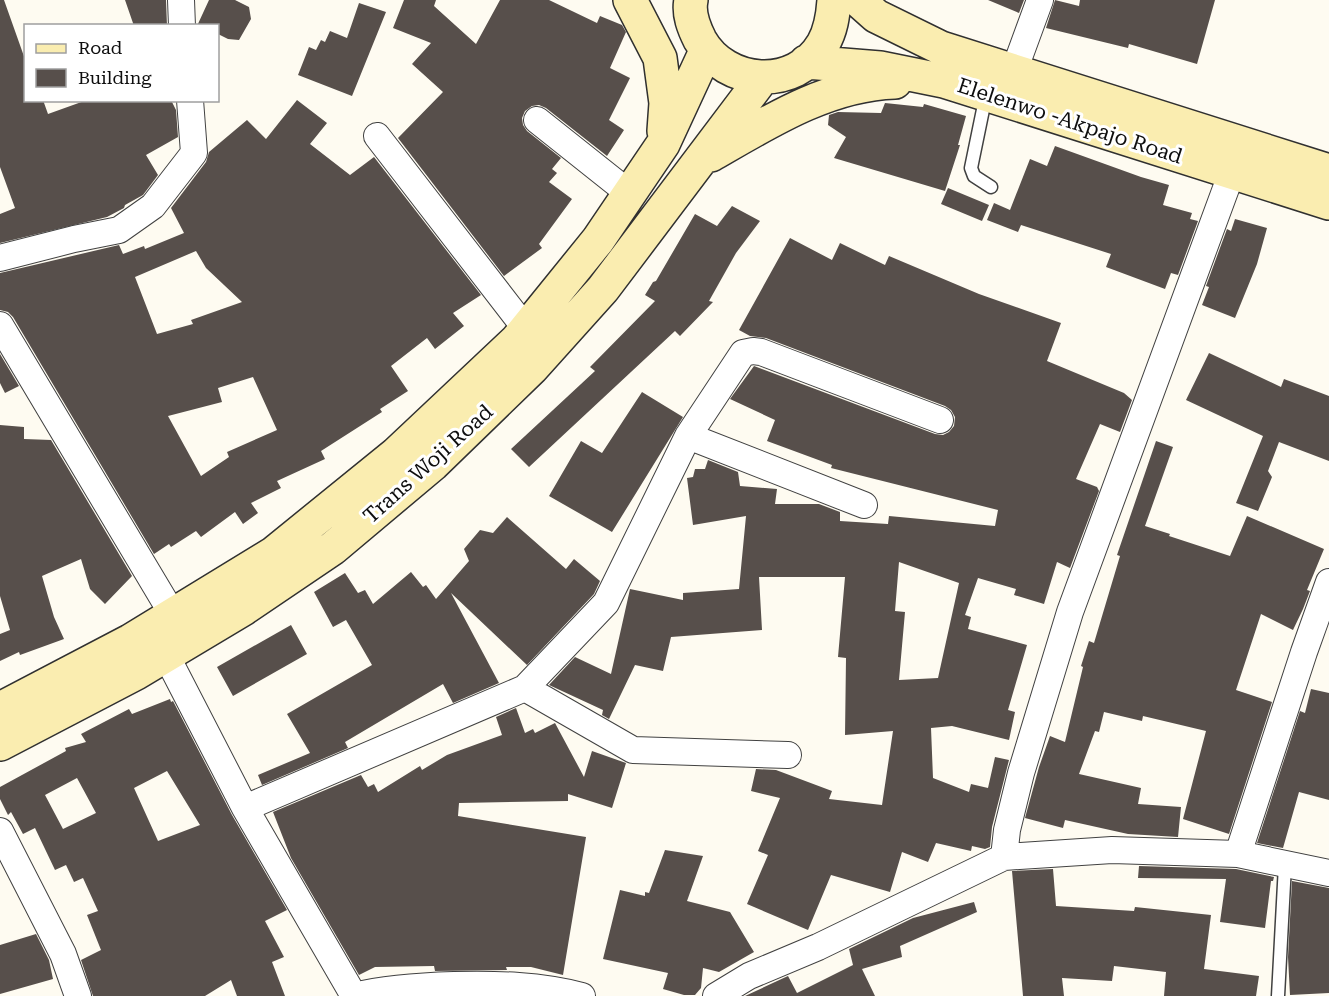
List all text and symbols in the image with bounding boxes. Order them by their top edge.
legend [24,24,219,102]
text: Road [78,37,123,58]
text: Building [78,67,152,88]
street label: Elelenwo -Akpajo Road [955,73,1186,169]
street label: Trans Woji Road [358,399,498,528]

